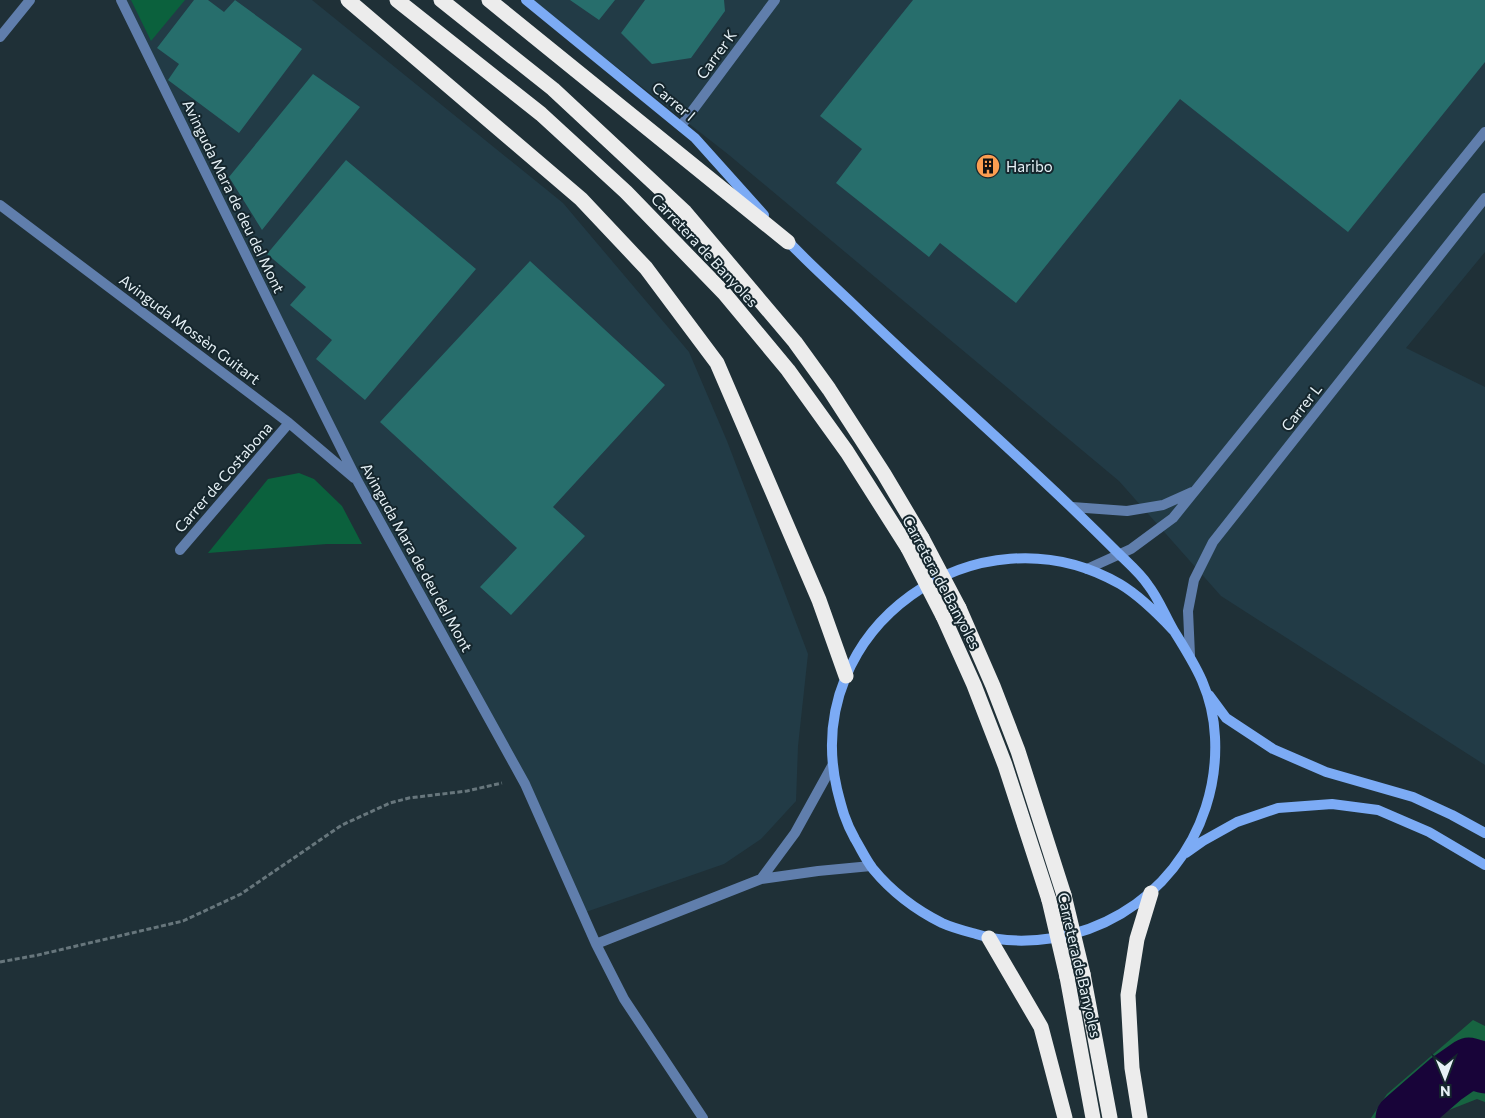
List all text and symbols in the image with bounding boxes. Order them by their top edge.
street label: Carrer K [692,26,740,82]
street label: Carrer I [649,78,699,124]
street label: Avinguda Mara de deu del Mont [179,96,289,296]
building icon: Haribo [975,153,1001,179]
place label: Haribo [1006,157,1053,175]
street label: Carretera de Banyoles [648,190,762,311]
street label: Avinguda Mossèn Guitart [116,270,264,388]
street label: Carrer L [1277,379,1325,434]
street label: Carrer de Costabona [170,418,276,536]
street label: Avinguda Mara de deu del Mont [357,459,477,655]
street label: Carretera de Banyoles [899,512,985,652]
street label: Carretera de Banyoles [1055,891,1106,1040]
north arrow [1420,1053,1470,1103]
text: N [1440,1083,1451,1100]

